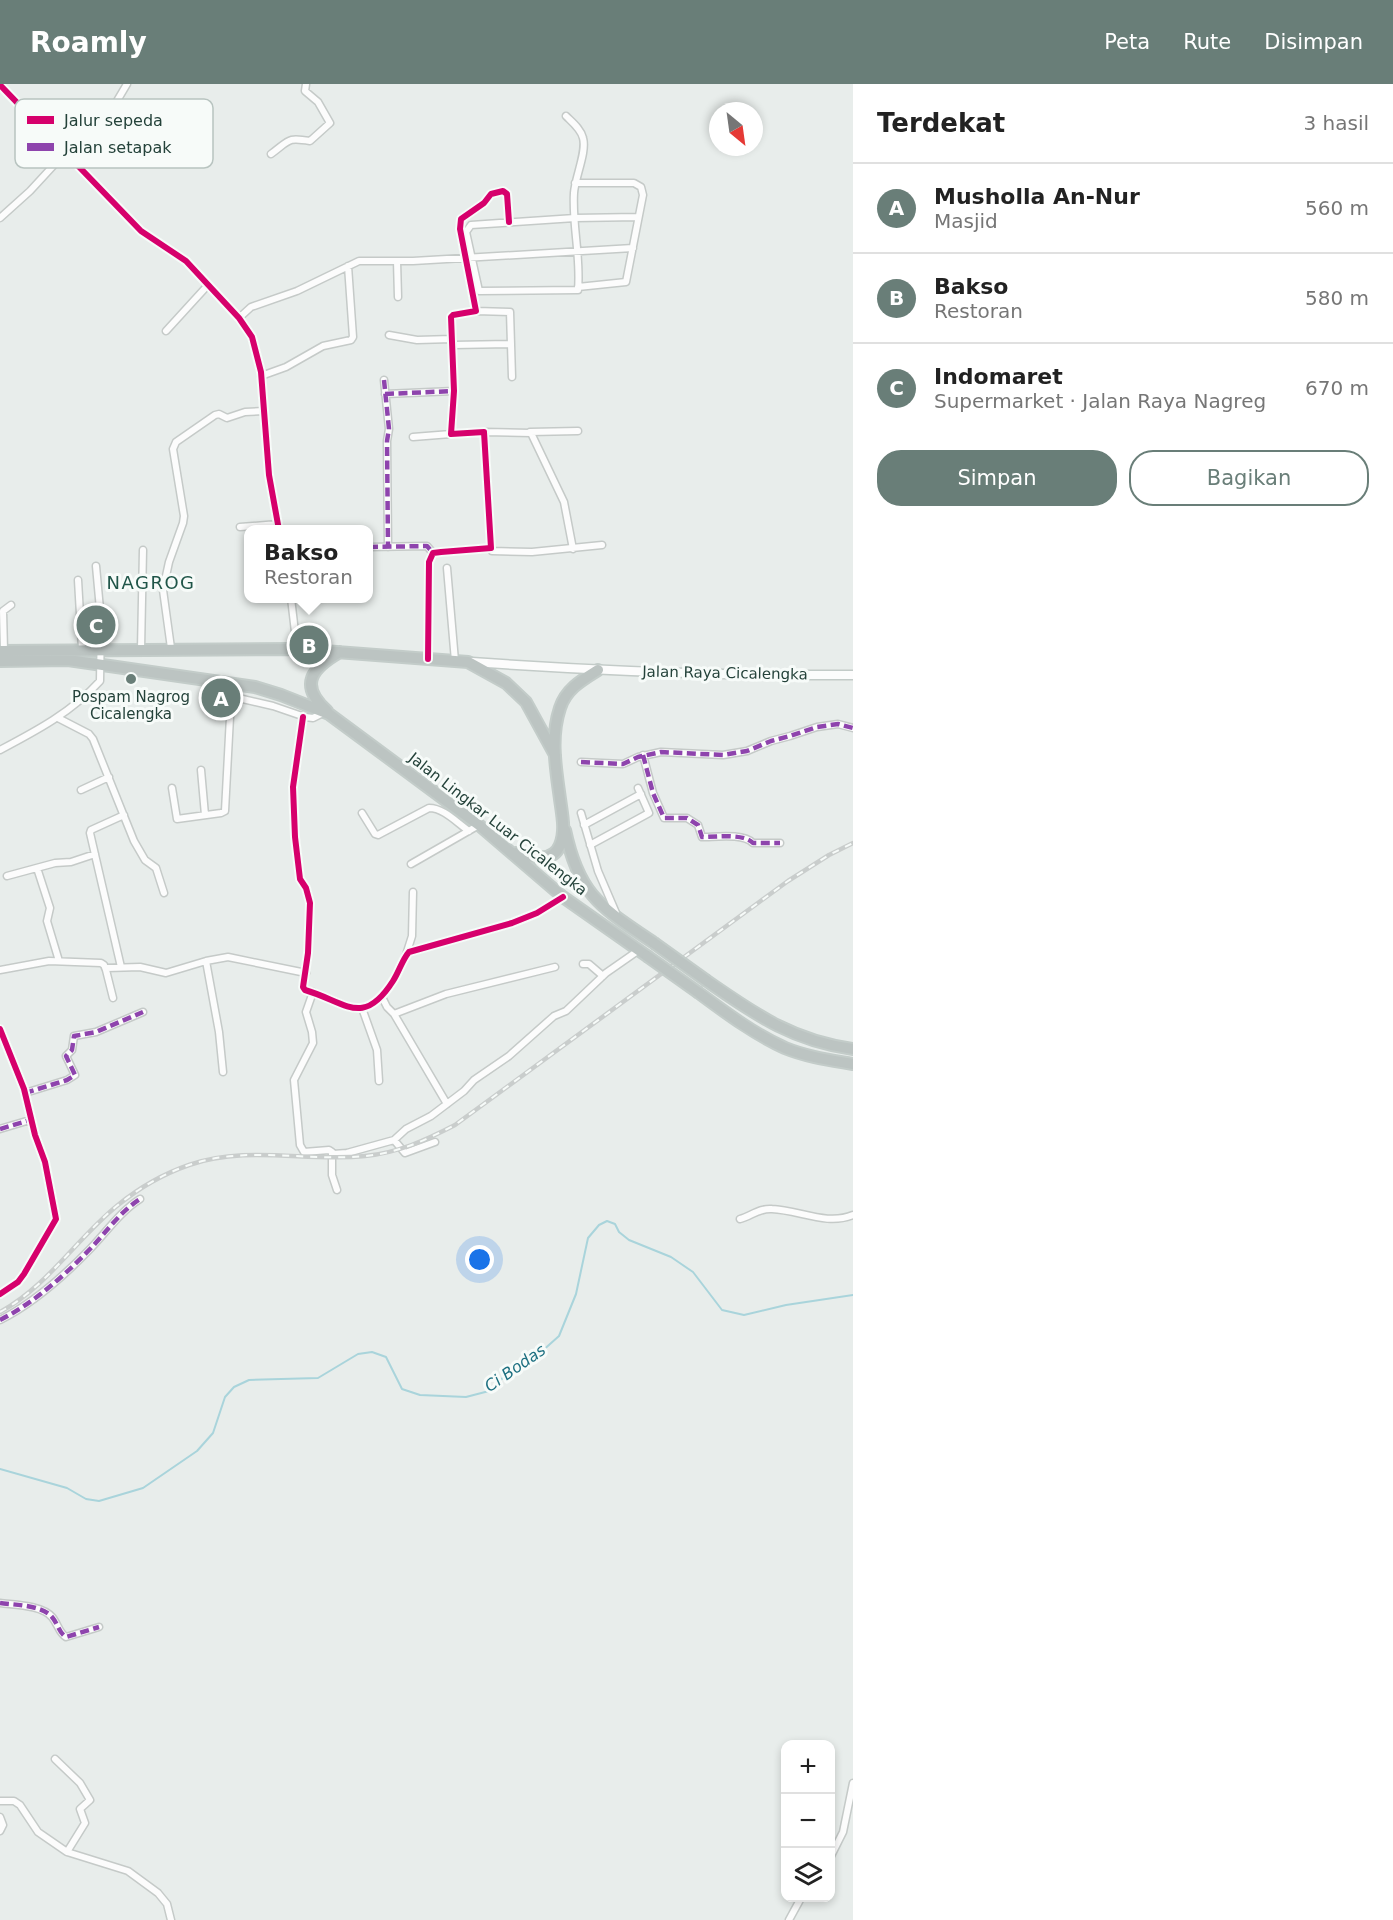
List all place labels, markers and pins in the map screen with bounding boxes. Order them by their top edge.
pin: C [76,602,116,648]
pin: B [290,622,328,668]
marker: Pospam Nagrog Cicalengka [124,672,138,686]
pin: A [202,676,240,720]
place label: Pospam Nagrog Cicalengka [72,688,190,723]

